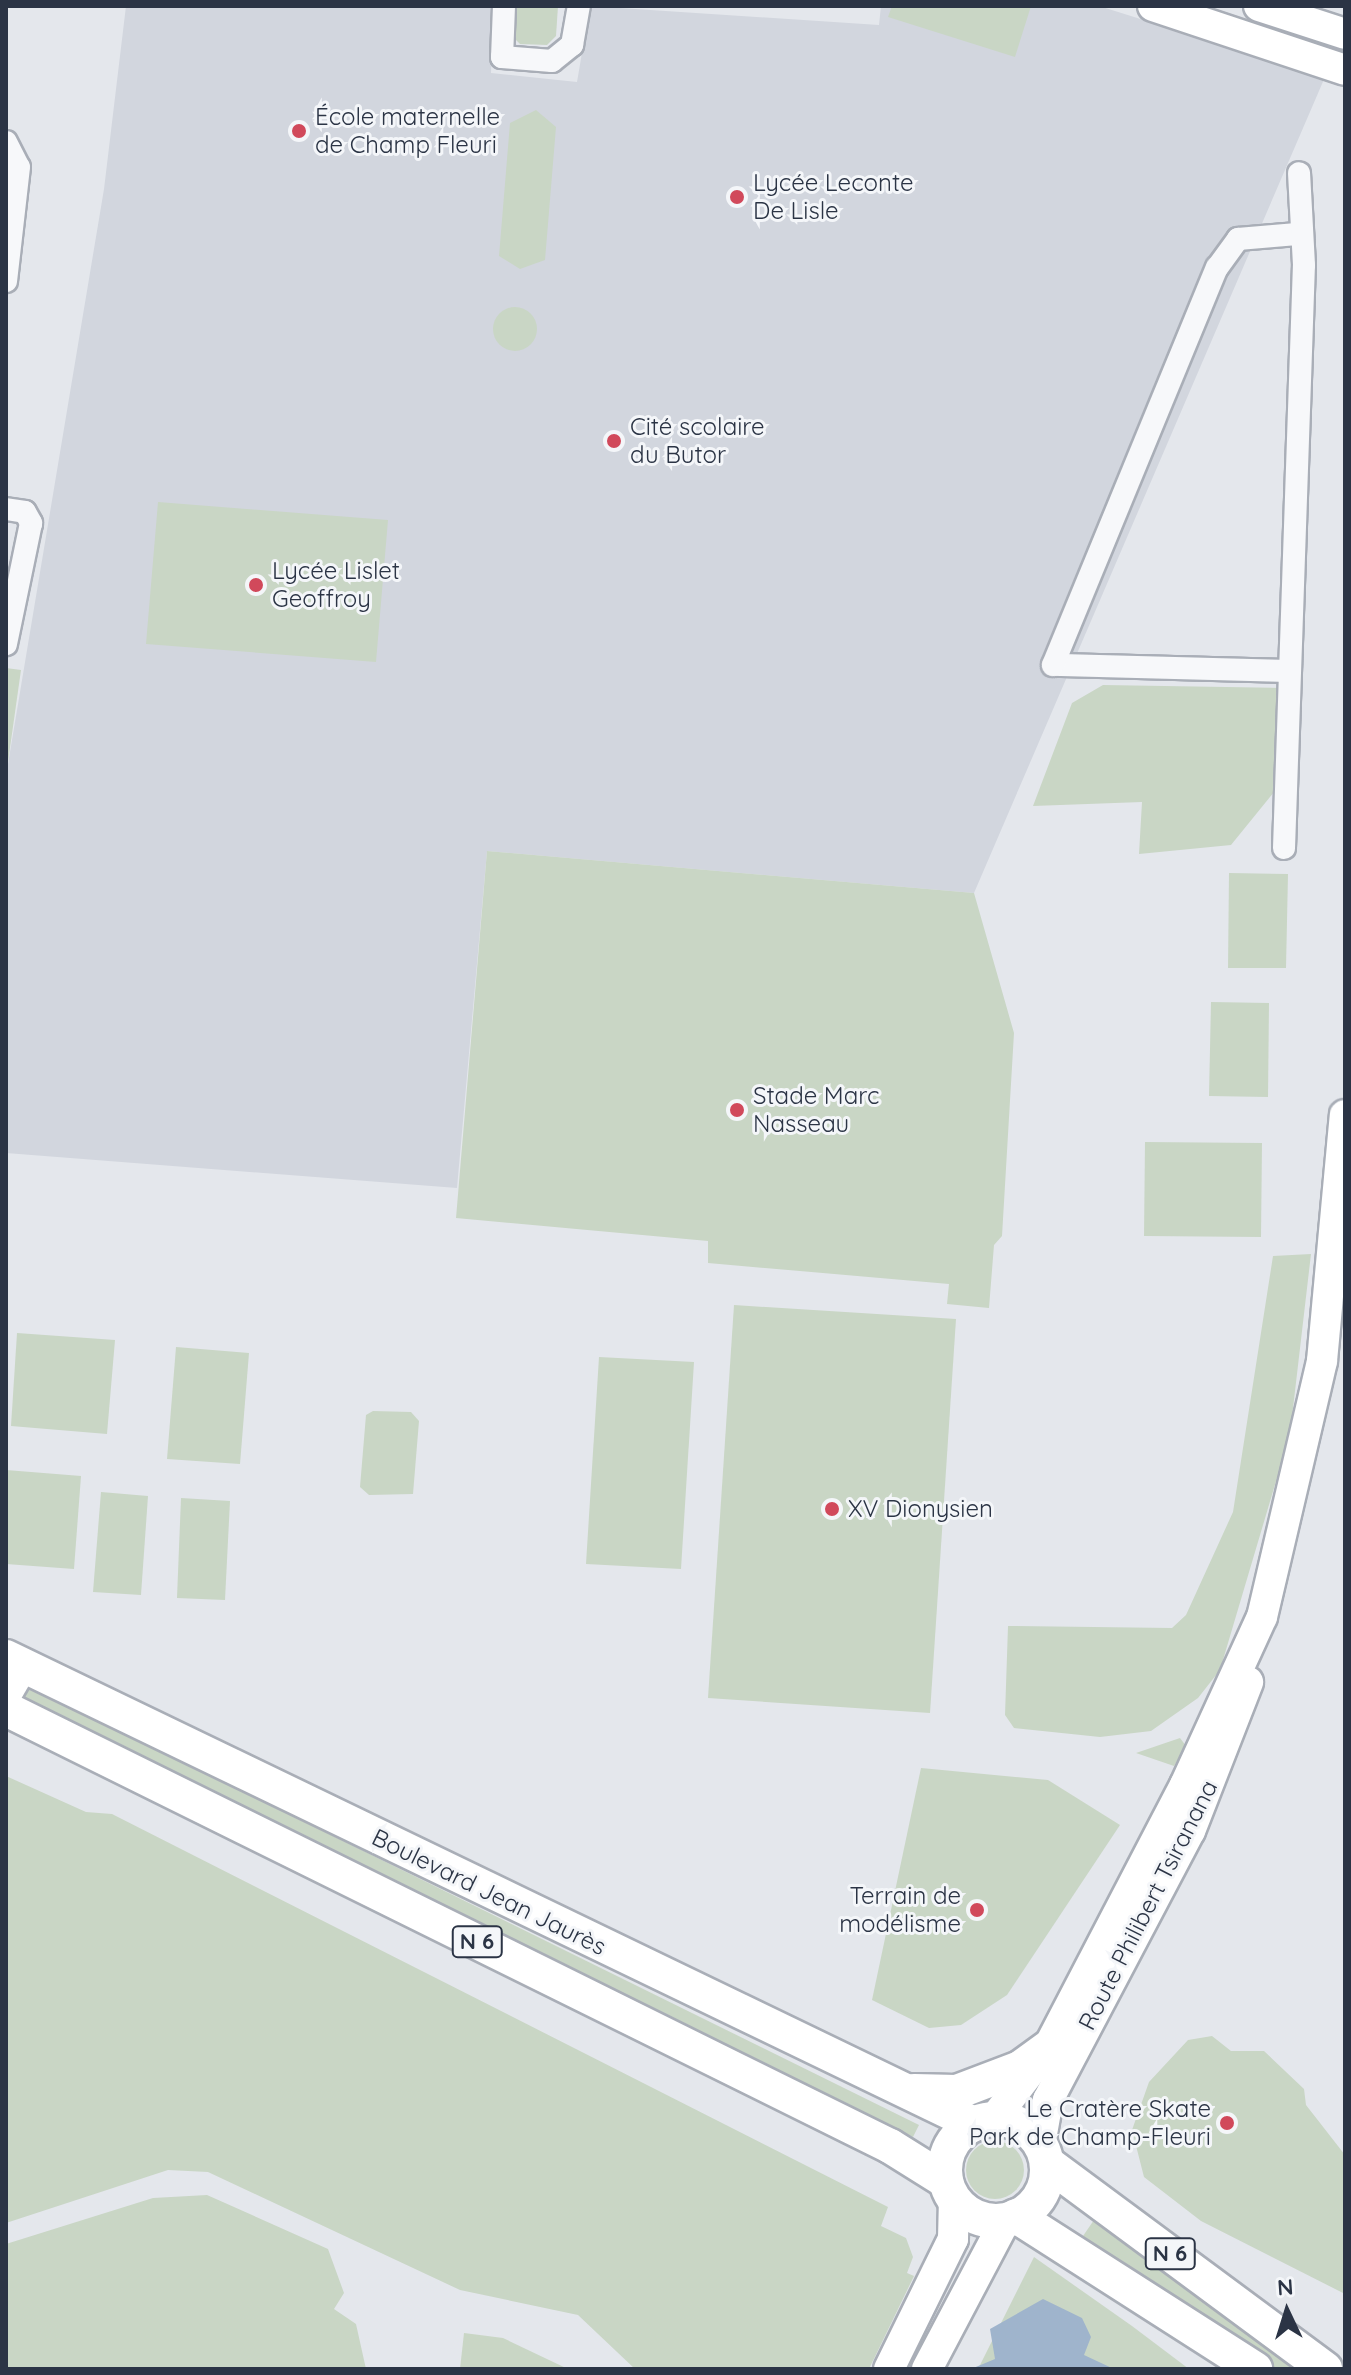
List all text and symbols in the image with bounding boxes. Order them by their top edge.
place label: École maternelle de Champ Fleuri [315,103,500,159]
marker: École maternelle de Champ Fleuri [290,122,308,140]
place label: Lycée Leconte De Lisle [753,169,914,225]
marker: Lycée Leconte De Lisle [728,188,746,206]
place label: Cité scolaire du Butor [630,413,765,469]
marker: Cité scolaire du Butor [605,432,623,450]
place label: Lycée Lislet Geoffroy [272,557,400,613]
marker: Lycée Lislet Geoffroy [247,576,265,594]
place label: Stade Marc Nasseau [753,1082,879,1138]
marker: Stade Marc Nasseau [728,1101,746,1119]
place label: XV Dionysien [848,1495,993,1523]
marker: XV Dionysien [823,1500,841,1518]
street label: Route Philibert Tsiranana [1072,1775,1224,2035]
street label: Boulevard Jean Jaurès [367,1823,611,1961]
place label: Terrain de modélisme [839,1882,961,1938]
marker: Terrain de modélisme [968,1901,986,1919]
road number: N 6 [451,1924,503,1960]
place label: Le Cratère Skate Park de Champ-Fleuri [969,2095,1211,2151]
marker: Le Cratère Skate Park de Champ-Fleuri [1218,2114,1236,2132]
road number: N 6 [1144,2236,1196,2272]
north arrow [1247,2271,1327,2351]
text: N [1276,2273,1294,2302]

